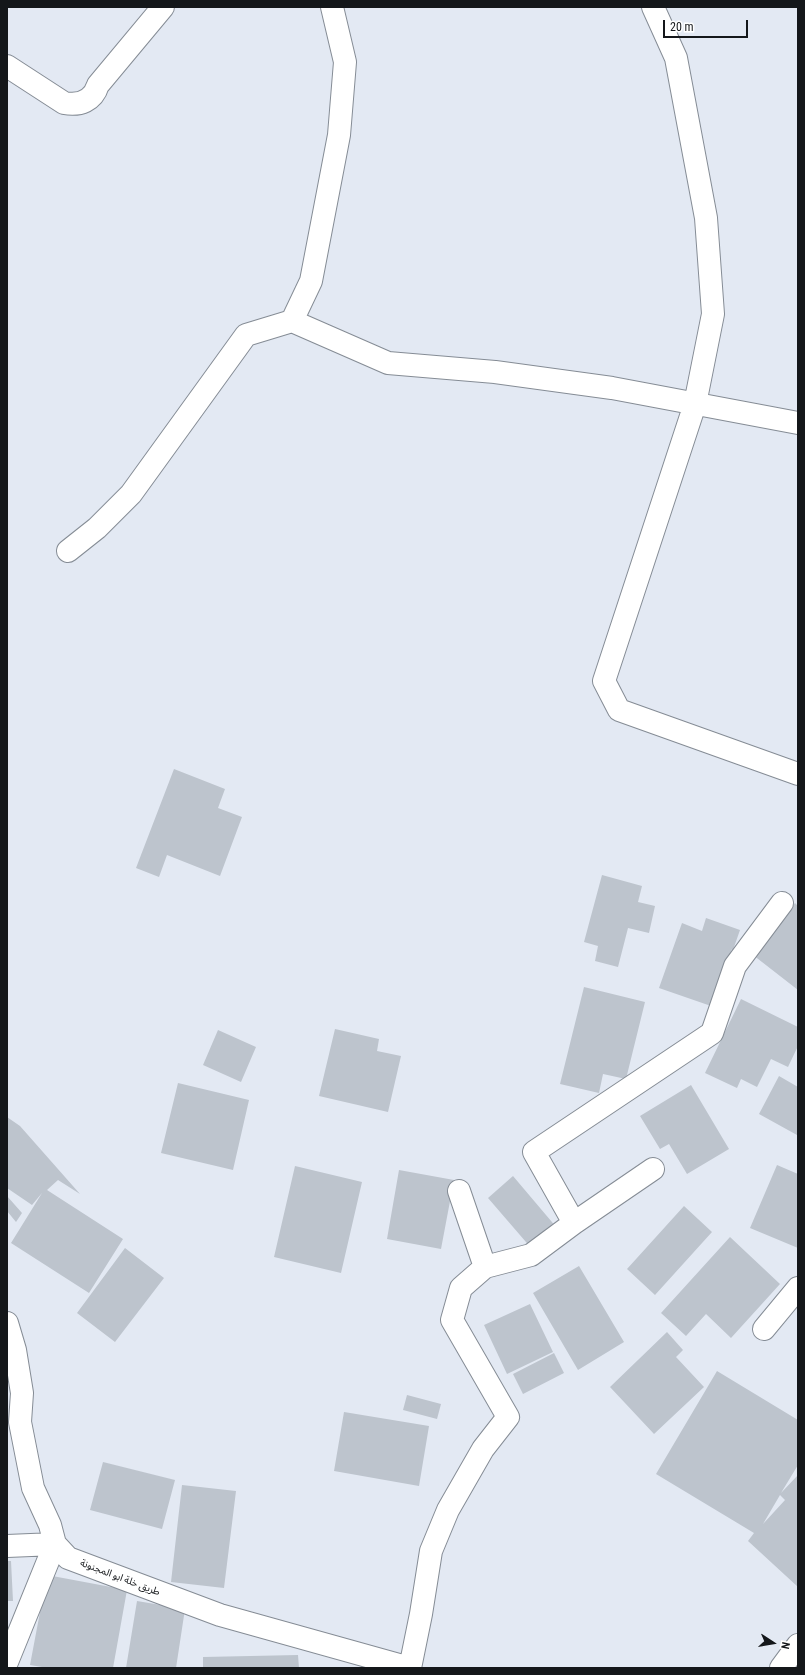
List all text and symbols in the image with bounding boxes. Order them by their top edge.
scale bar [665,12,750,38]
text: 20 m [670,20,694,34]
street label: طريق خلة ابو المجنونة [78,1557,162,1599]
north arrow [753,1623,793,1663]
text: N [778,1641,792,1650]

